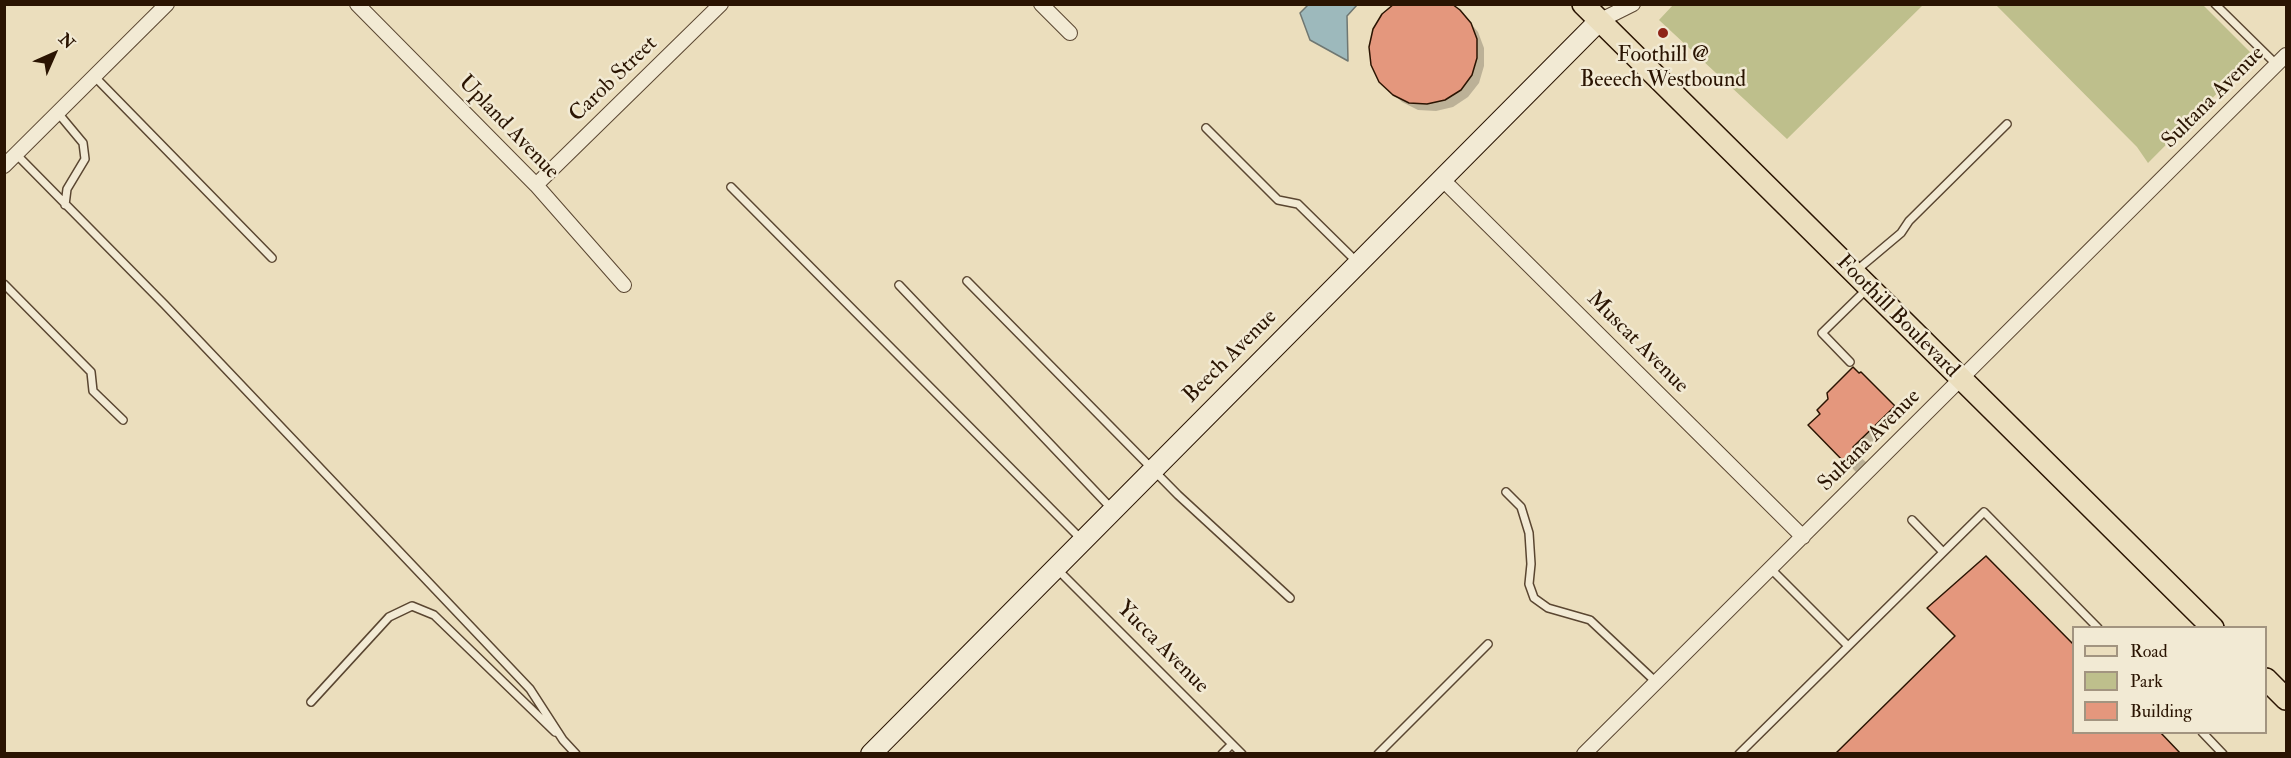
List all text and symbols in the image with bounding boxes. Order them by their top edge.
north arrow [24,24,84,84]
marker: Foothill @ Beeech Westbound [1656,26,1670,40]
text: N [55,29,79,53]
street label: Carob Street [564,32,664,128]
street label: Sultana Avenue [2157,41,2271,155]
place label: Foothill @ Beeech Westbound [1580,43,1746,94]
street label: Upland Avenue [452,71,564,185]
street label: Foothill Boulevard [1830,250,1964,384]
street label: Muscat Avenue [1581,287,1693,399]
street label: Beech Avenue [1179,305,1283,409]
street label: Sultana Avenue [1813,384,1927,498]
street label: Yucca Avenue [1110,596,1214,700]
legend [2072,626,2267,734]
text: Road [2130,640,2168,663]
text: Park [2130,670,2163,693]
text: Building [2130,700,2192,723]

